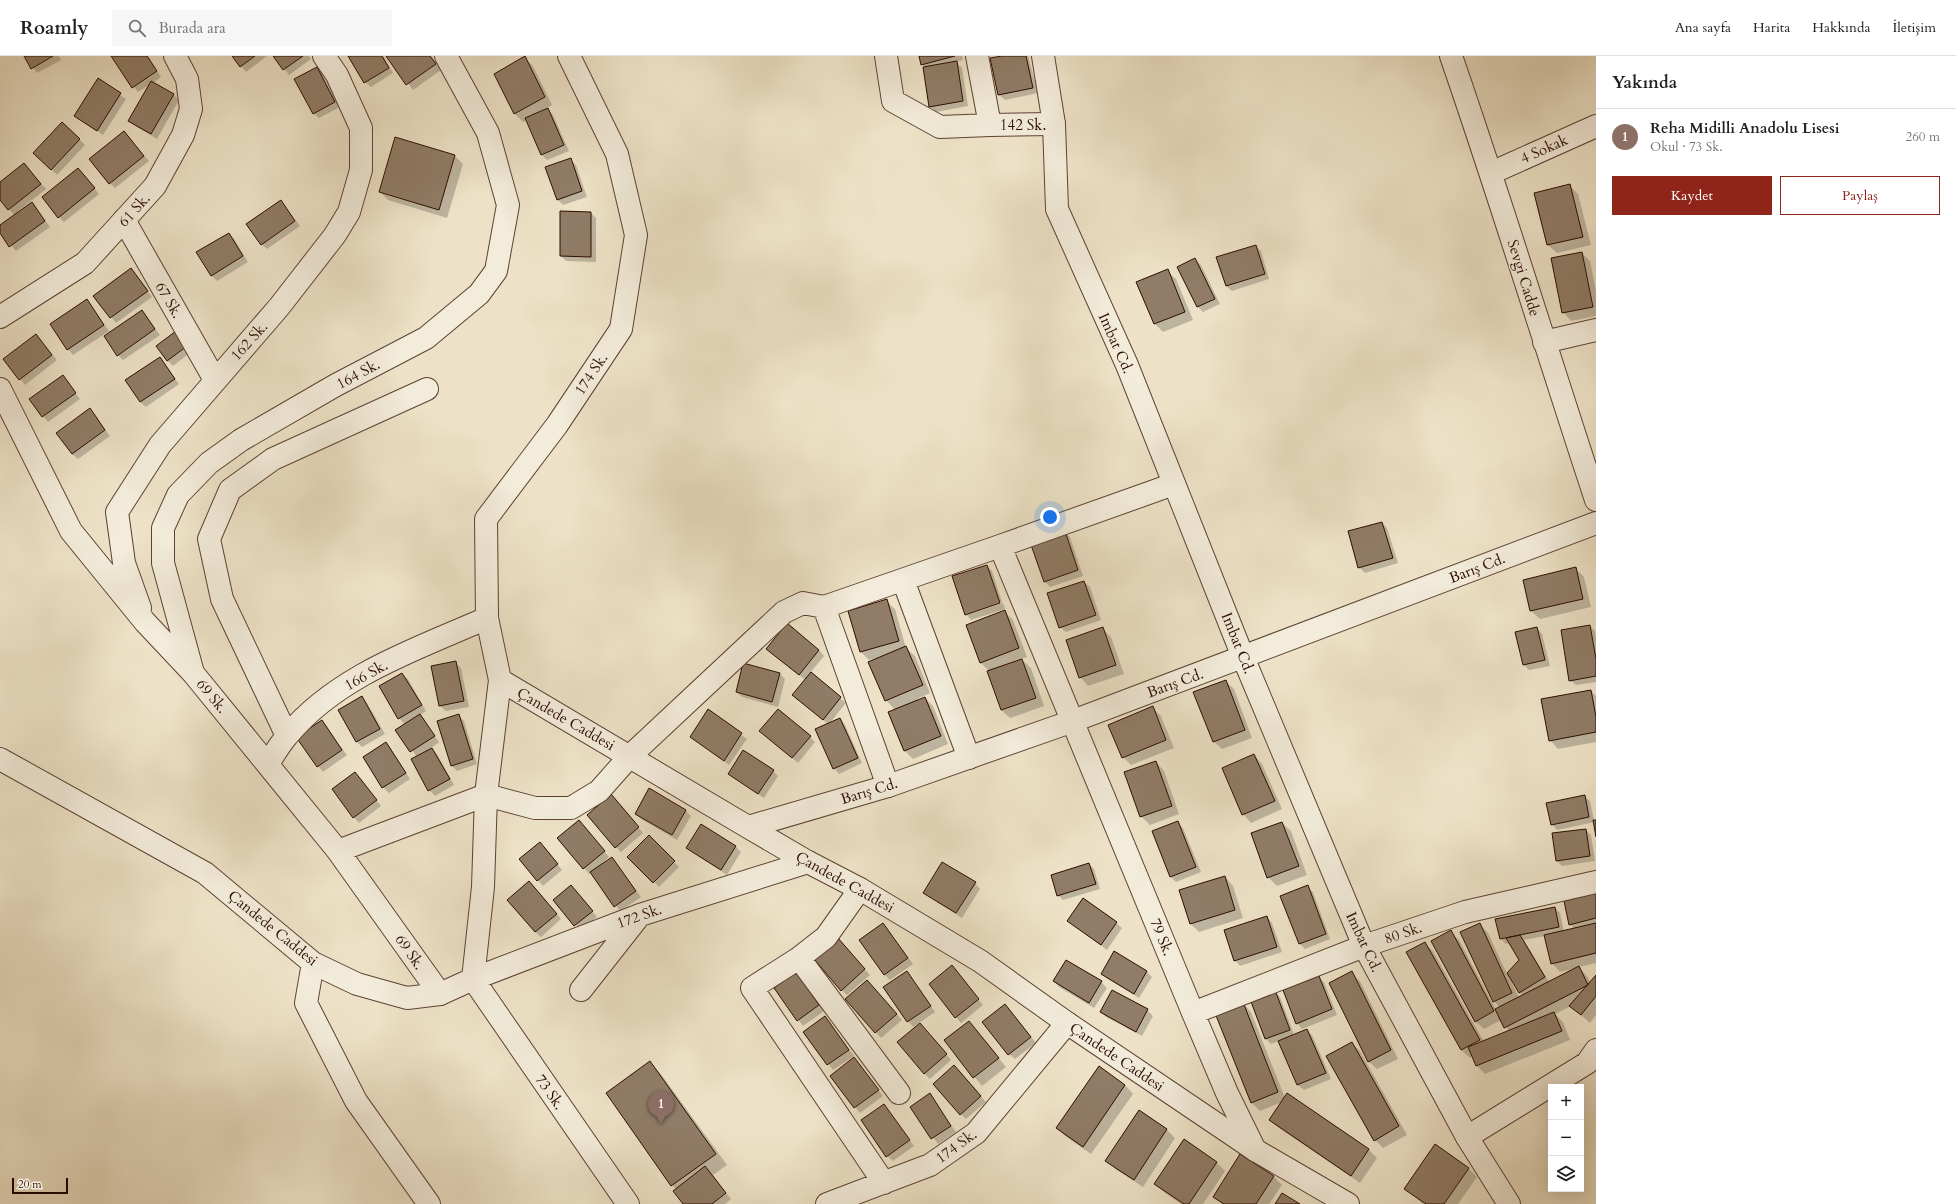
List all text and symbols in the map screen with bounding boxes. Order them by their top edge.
search box [112,10,392,46]
text: Roamly [20,15,88,41]
icon: search [126,17,148,39]
text: Burada ara [158,18,226,38]
text: Ana sayfa [1675,18,1731,37]
text: Harita [1753,18,1790,37]
text: Hakkında [1812,18,1870,37]
text: İletişim [1892,18,1936,37]
text: Yakında [1612,71,1677,94]
street label: 142 Sk. [1000,115,1046,135]
text: Reha Midilli Anadolu Lisesi [1650,118,1840,138]
text: 1 [1622,128,1628,146]
text: 260 m [1906,128,1940,146]
street label: 4 Sokak [1517,130,1571,168]
text: Okul · 73 Sk. [1650,138,1723,156]
button: Kaydet [1612,176,1772,215]
button: Paylaş [1780,176,1940,215]
street label: 61 Sk. [114,189,154,231]
street label: Sevgi Cadde [1503,237,1545,319]
street label: 67 Sk. [151,278,187,322]
street label: Imbat Cd. [1094,310,1138,376]
street label: 162 Sk. [226,317,272,365]
street label: 174 Sk. [570,349,612,399]
street label: 164 Sk. [333,354,383,394]
your location [1040,507,1060,527]
street label: Barış Cd. [1446,548,1508,588]
street label: Imbat Cd. [1217,609,1259,677]
street label: 166 Sk. [341,655,391,695]
street label: Barış Cd. [1144,664,1206,702]
street label: 69 Sk. [192,675,232,717]
street label: Çandede Caddesi [513,683,619,755]
street label: Barış Cd. [838,773,900,809]
street label: Çandede Caddesi [792,847,898,917]
street label: Çandede Caddesi [224,886,322,970]
street label: 172 Sk. [614,899,664,933]
street label: Imbat Cd. [1341,909,1387,975]
street label: 79 Sk. [1145,915,1179,959]
street label: 80 Sk. [1381,917,1425,949]
street label: 69 Sk. [391,930,429,974]
street label: Çandede Caddesi [1066,1018,1168,1096]
street label: 73 Sk. [531,1070,569,1114]
map controls [1548,1084,1584,1192]
button: + [1548,1084,1584,1120]
pin: 1 [648,1091,674,1124]
button: − [1548,1120,1584,1156]
street label: 174 Sk. [931,1124,981,1168]
button: layers [1548,1156,1584,1192]
scale bar [12,1176,68,1195]
text: 20 m [18,1177,42,1192]

